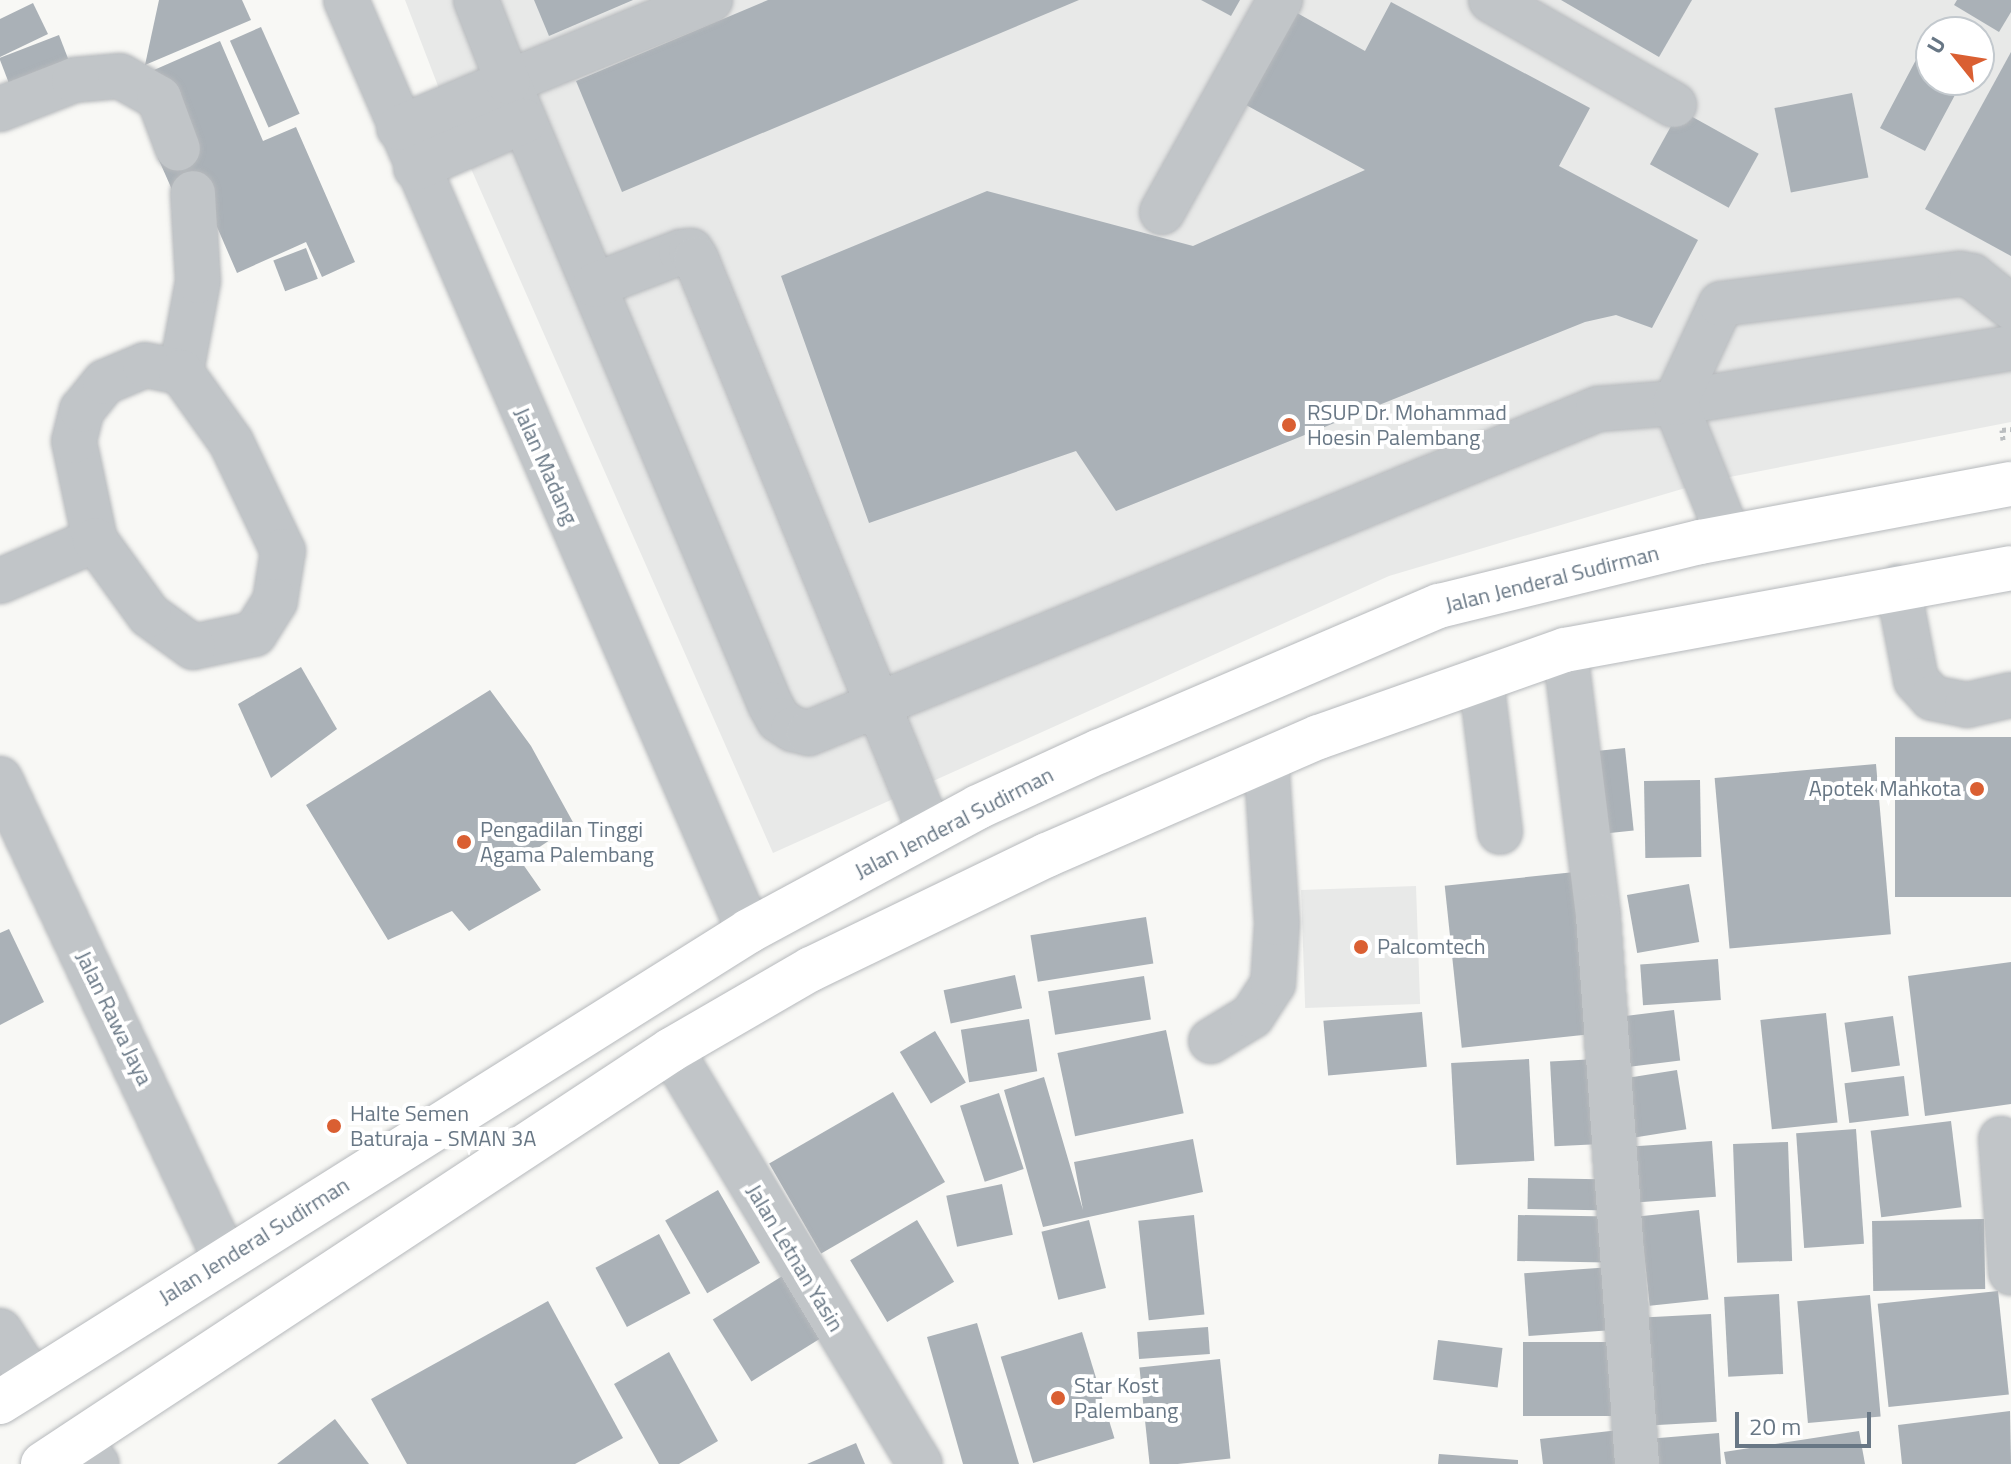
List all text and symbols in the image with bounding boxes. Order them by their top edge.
north arrow [1915,16,1995,96]
text: U [1918,30,1954,60]
place label: RSUP Dr. Mohammad Hoesin Palembang [1307,399,1507,450]
street label: Jalan Madang [508,403,584,529]
marker: RSUP Dr. Mohammad Hoesin Palembang [1278,414,1300,436]
street label: Jalan Jenderal Sudirman [1442,540,1662,618]
street label: Jalan Jenderal Sudirman [850,761,1058,885]
place label: Apotek Mahkota [1809,776,1961,802]
marker: Apotek Mahkota [1968,780,1986,798]
place label: Pengadilan Tinggi Agama Palembang [480,816,654,868]
marker: Pengadilan Tinggi Agama Palembang [455,833,473,851]
place label: Palcomtech [1377,934,1486,960]
marker: Palcomtech [1352,938,1370,956]
street label: Jalan Rawa Jaya [70,947,158,1089]
place label: Halte Semen Baturaja - SMAN 3A [350,1100,536,1152]
marker: Halte Semen Baturaja - SMAN 3A [325,1117,343,1135]
street label: Jalan Jenderal Sudirman [154,1172,354,1310]
street label: Jalan Letnan Yasin [741,1180,849,1336]
place label: Star Kost Palembang [1074,1372,1178,1424]
marker: Star Kost Palembang [1049,1389,1067,1407]
scale bar [1739,1396,1875,1446]
text: 20 m [1749,1408,1801,1444]

